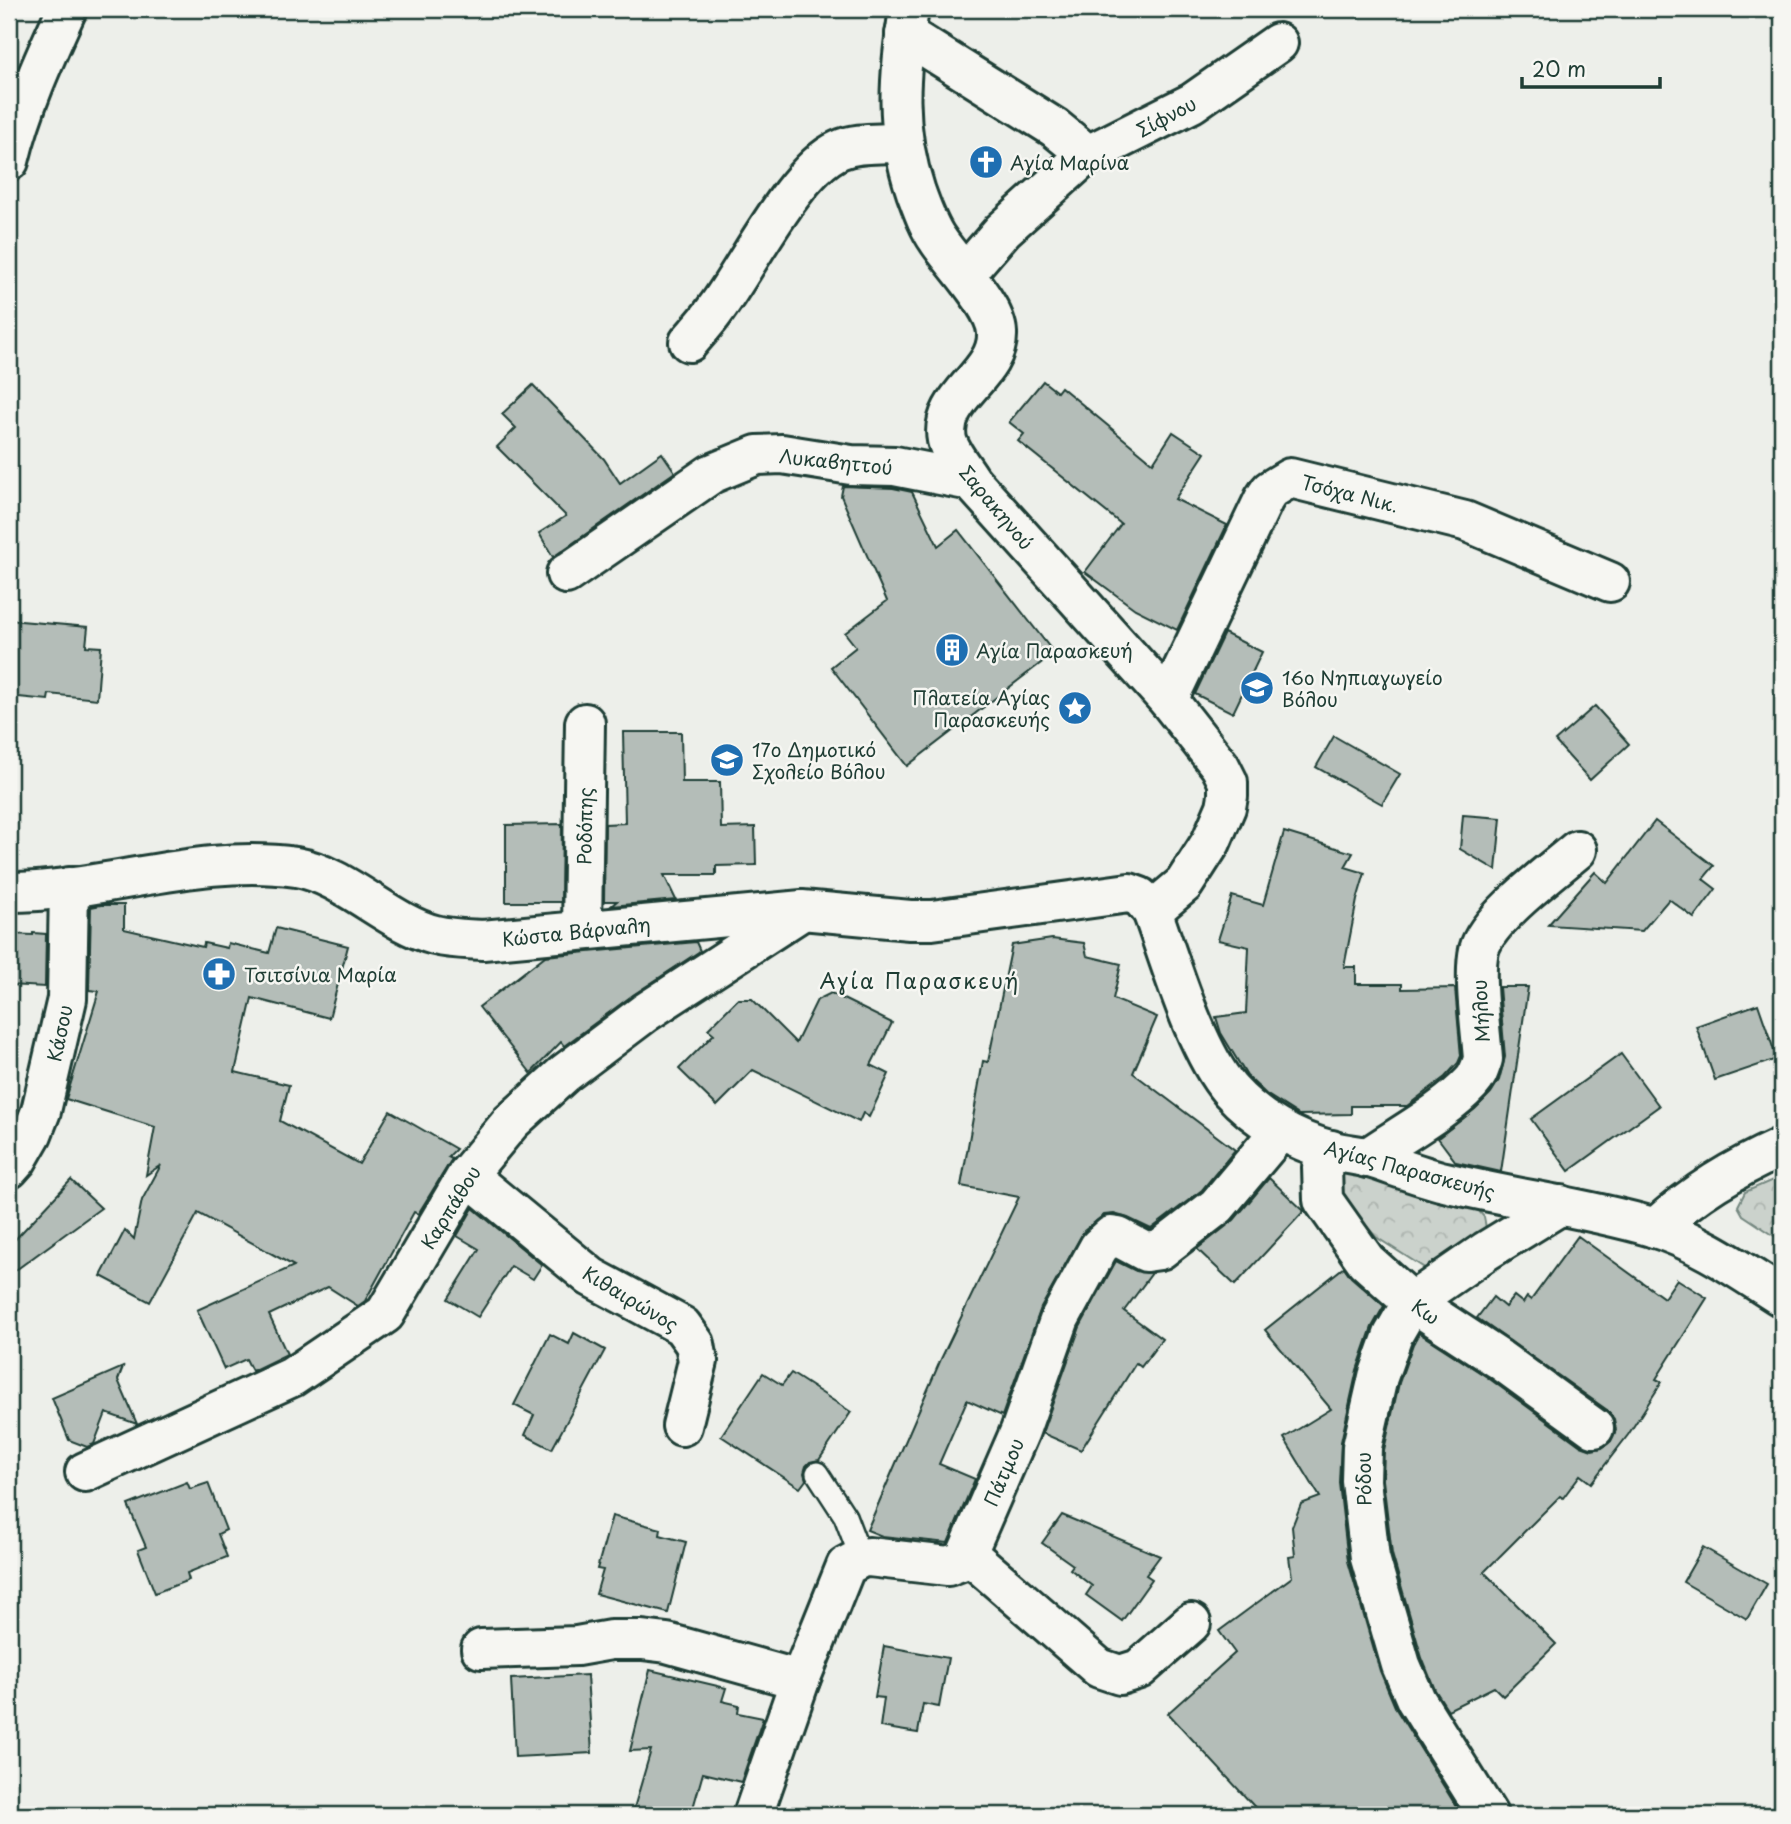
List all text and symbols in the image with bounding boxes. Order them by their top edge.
scale bar [1522,46,1660,90]
text: 20 m [1532,52,1586,84]
street label: Σίφνου [1131,89,1201,143]
church icon: Αγία Μαρίνα [967,143,1005,181]
place label: Αγία Μαρίνα [1010,148,1129,176]
street label: Λυκαβηττού [778,441,894,481]
street label: Σαρακηνού [953,459,1041,555]
street label: Τσόχα Νικ. [1298,467,1402,519]
building icon: Αγία Παρασκευή [933,631,971,669]
place label: Αγία Παρασκευή [976,636,1133,664]
place label: 16ο Νηπιαγωγείο Βόλου [1282,663,1443,713]
school or university icon: 16ο Νηπιαγωγείο Βόλου [1238,669,1276,707]
place label: Πλατεία Αγίας Παρασκευής [912,683,1050,733]
place icon: Πλατεία Αγίας Παρασκευής [1056,689,1094,727]
place label: 17ο Δημοτικό Σχολείο Βόλου [752,735,886,785]
school or university icon: 17ο Δημοτικό Σχολείο Βόλου [708,741,746,779]
street label: Ροδόπης [569,787,599,865]
street label: Κώστα Βάρναλη [500,909,652,953]
pharmacy icon: Τσιτσίνια Μαρία [200,955,238,993]
place label: Τσιτσίνια Μαρία [244,960,397,988]
district label: Αγία Παρασκευή [820,964,1020,996]
street label: Μήλου [1464,979,1496,1043]
street label: Κάσου [39,1002,79,1064]
street label: Αγίας Παρασκευής [1321,1133,1499,1205]
street label: Καρπάθου [413,1160,487,1254]
street label: Κιθαιρώνος [578,1258,684,1338]
street label: Κω [1406,1291,1446,1331]
street label: Πάτμου [976,1434,1030,1510]
street label: Ρόδου [1349,1452,1377,1506]

